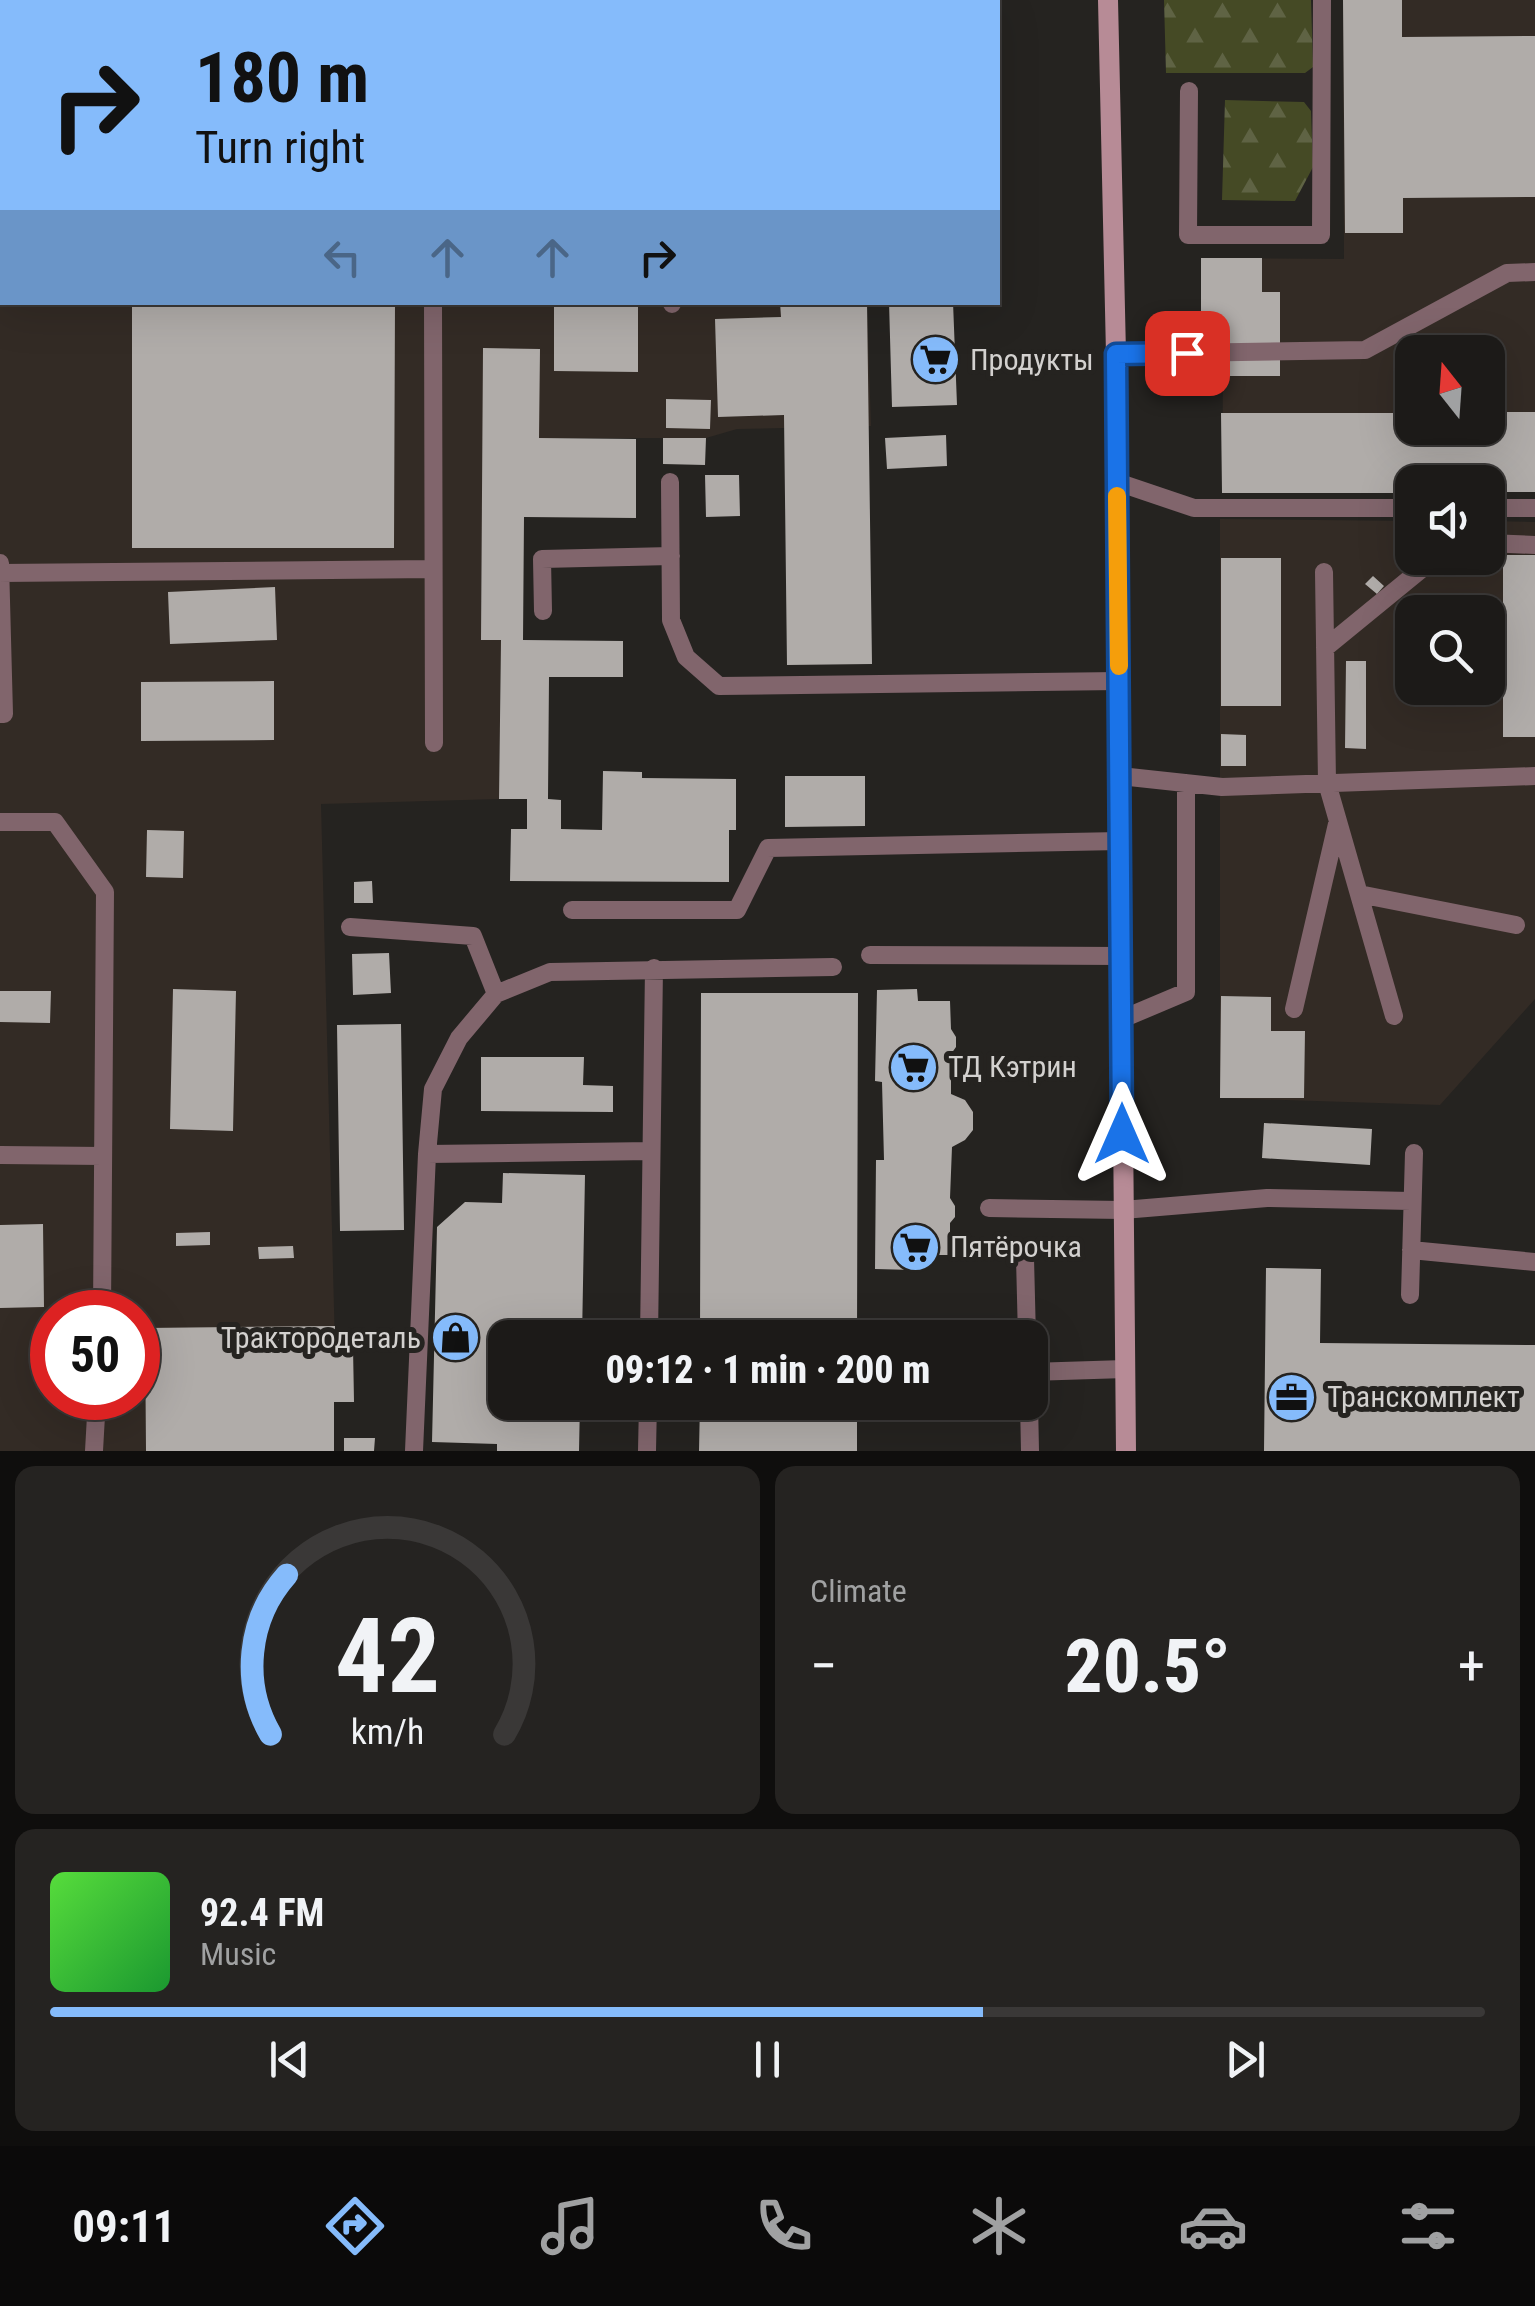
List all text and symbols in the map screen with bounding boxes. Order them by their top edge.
text: 180 m [195,37,369,119]
icon: right [30,40,160,170]
text: Turn right [195,121,365,174]
icon: left [315,230,370,285]
icon: ahead [420,230,475,285]
icon: ahead [525,230,580,285]
icon: right [630,230,685,285]
pin [1145,311,1230,396]
icon: arrive [1160,326,1215,381]
supermarket icon: Продукты [909,334,961,386]
north arrow [1395,335,1505,445]
map controls [1395,335,1505,705]
place label: Продукты [970,342,1094,377]
button: sound [1395,465,1505,575]
button: search [1395,595,1505,705]
supermarket icon: ТД Кэтрин [887,1041,939,1093]
place label: ТД Кэтрин [948,1049,1077,1084]
position arrow [1070,1082,1174,1186]
supermarket icon: Пятёрочка [889,1221,941,1273]
place label: Пятёрочка [950,1229,1082,1264]
speed limit sign: 50 [30,1290,160,1420]
shop icon: Трактородеталь [430,1312,482,1364]
place label: Трактородеталь [221,1320,421,1355]
text: 09:12 · 1 min · 200 m [606,1348,930,1392]
office icon: Транскомплект [1266,1371,1318,1423]
place label: Транскомплект [1327,1379,1520,1414]
text: Climate [810,1572,907,1610]
text: 42 [335,1596,440,1717]
text: 20.5° [1065,1622,1231,1710]
text: − [810,1634,838,1698]
text: + [1458,1634,1485,1698]
text: km/h [351,1711,424,1753]
text: 92.4 FM [200,1891,324,1935]
text: Music [200,1935,276,1973]
icon: previous [262,2032,317,2087]
icon: pause [740,2032,795,2087]
icon: next [1218,2032,1273,2087]
icon: directions [320,2191,390,2261]
icon: music [535,2191,605,2261]
icon: phone [749,2191,819,2261]
icon: climate [964,2191,1034,2261]
icon: car [1178,2191,1248,2261]
icon: filters [1393,2191,1463,2261]
text: 09:11 [72,2200,176,2253]

